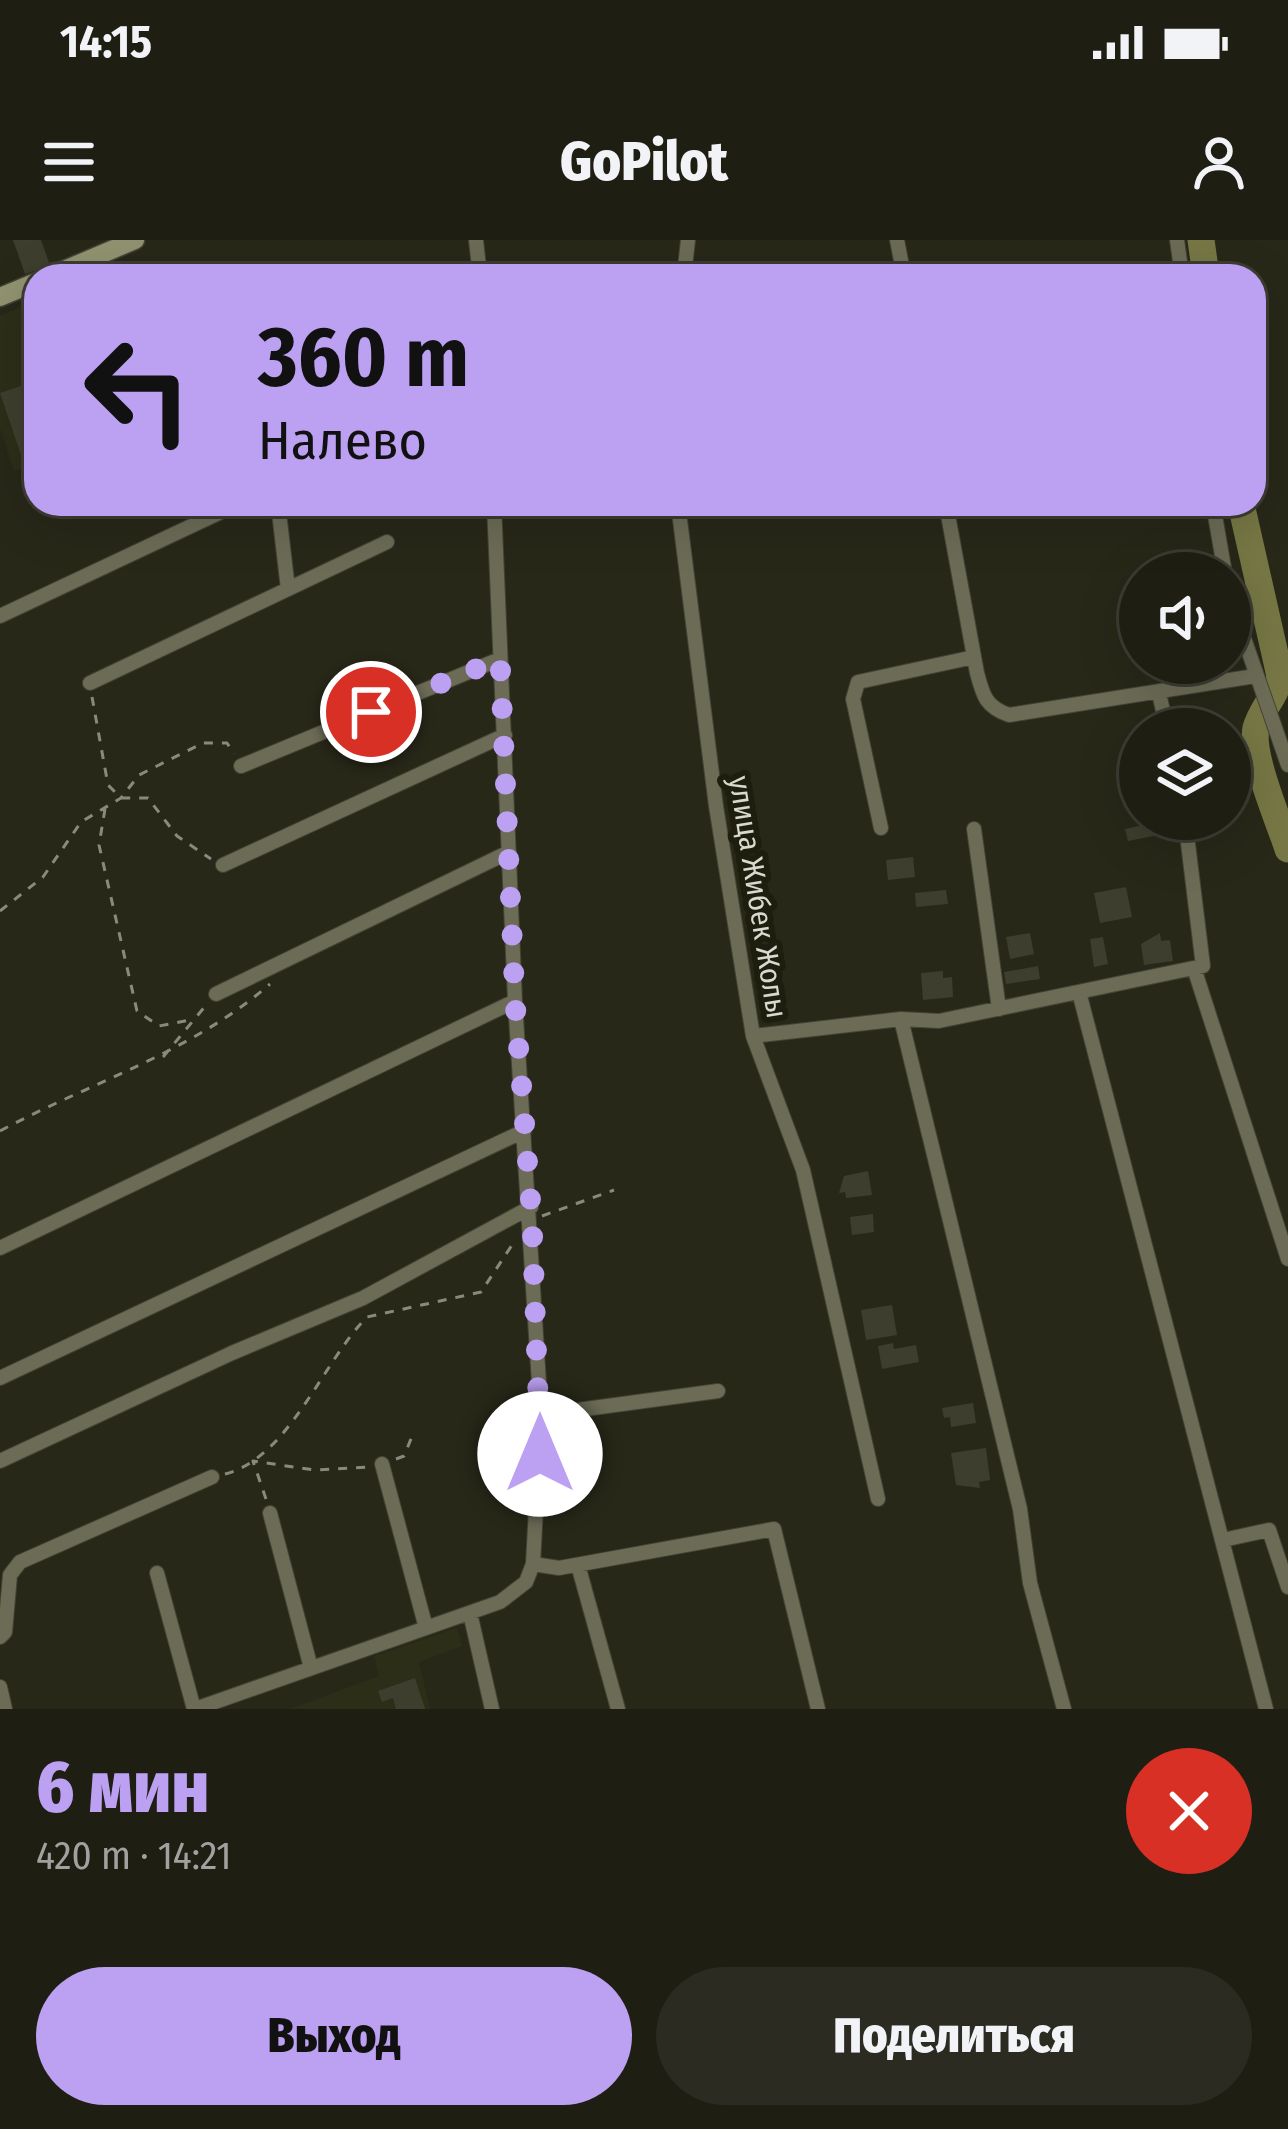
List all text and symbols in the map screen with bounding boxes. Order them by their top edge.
text: 14:15 [60,15,152,69]
icon: menu [36,129,102,195]
icon: person [1186,129,1252,195]
text: GoPilot [560,130,728,194]
text: 360 m [258,307,469,408]
icon: left [60,312,216,468]
text: Налево [258,409,427,473]
map controls [1119,552,1251,840]
button: sound [1119,552,1251,684]
pin [320,661,422,763]
icon: arrive [338,679,404,745]
button: layers [1119,708,1251,840]
street label: улица Жибек Жолы [721,773,795,1021]
position arrow [477,1391,603,1517]
text: 6 мин [36,1745,210,1831]
button: close [1126,1748,1252,1874]
text: 420 m · 14:21 [36,1833,232,1879]
button: Выход [36,1967,632,2105]
button: Поделиться [656,1967,1252,2105]

